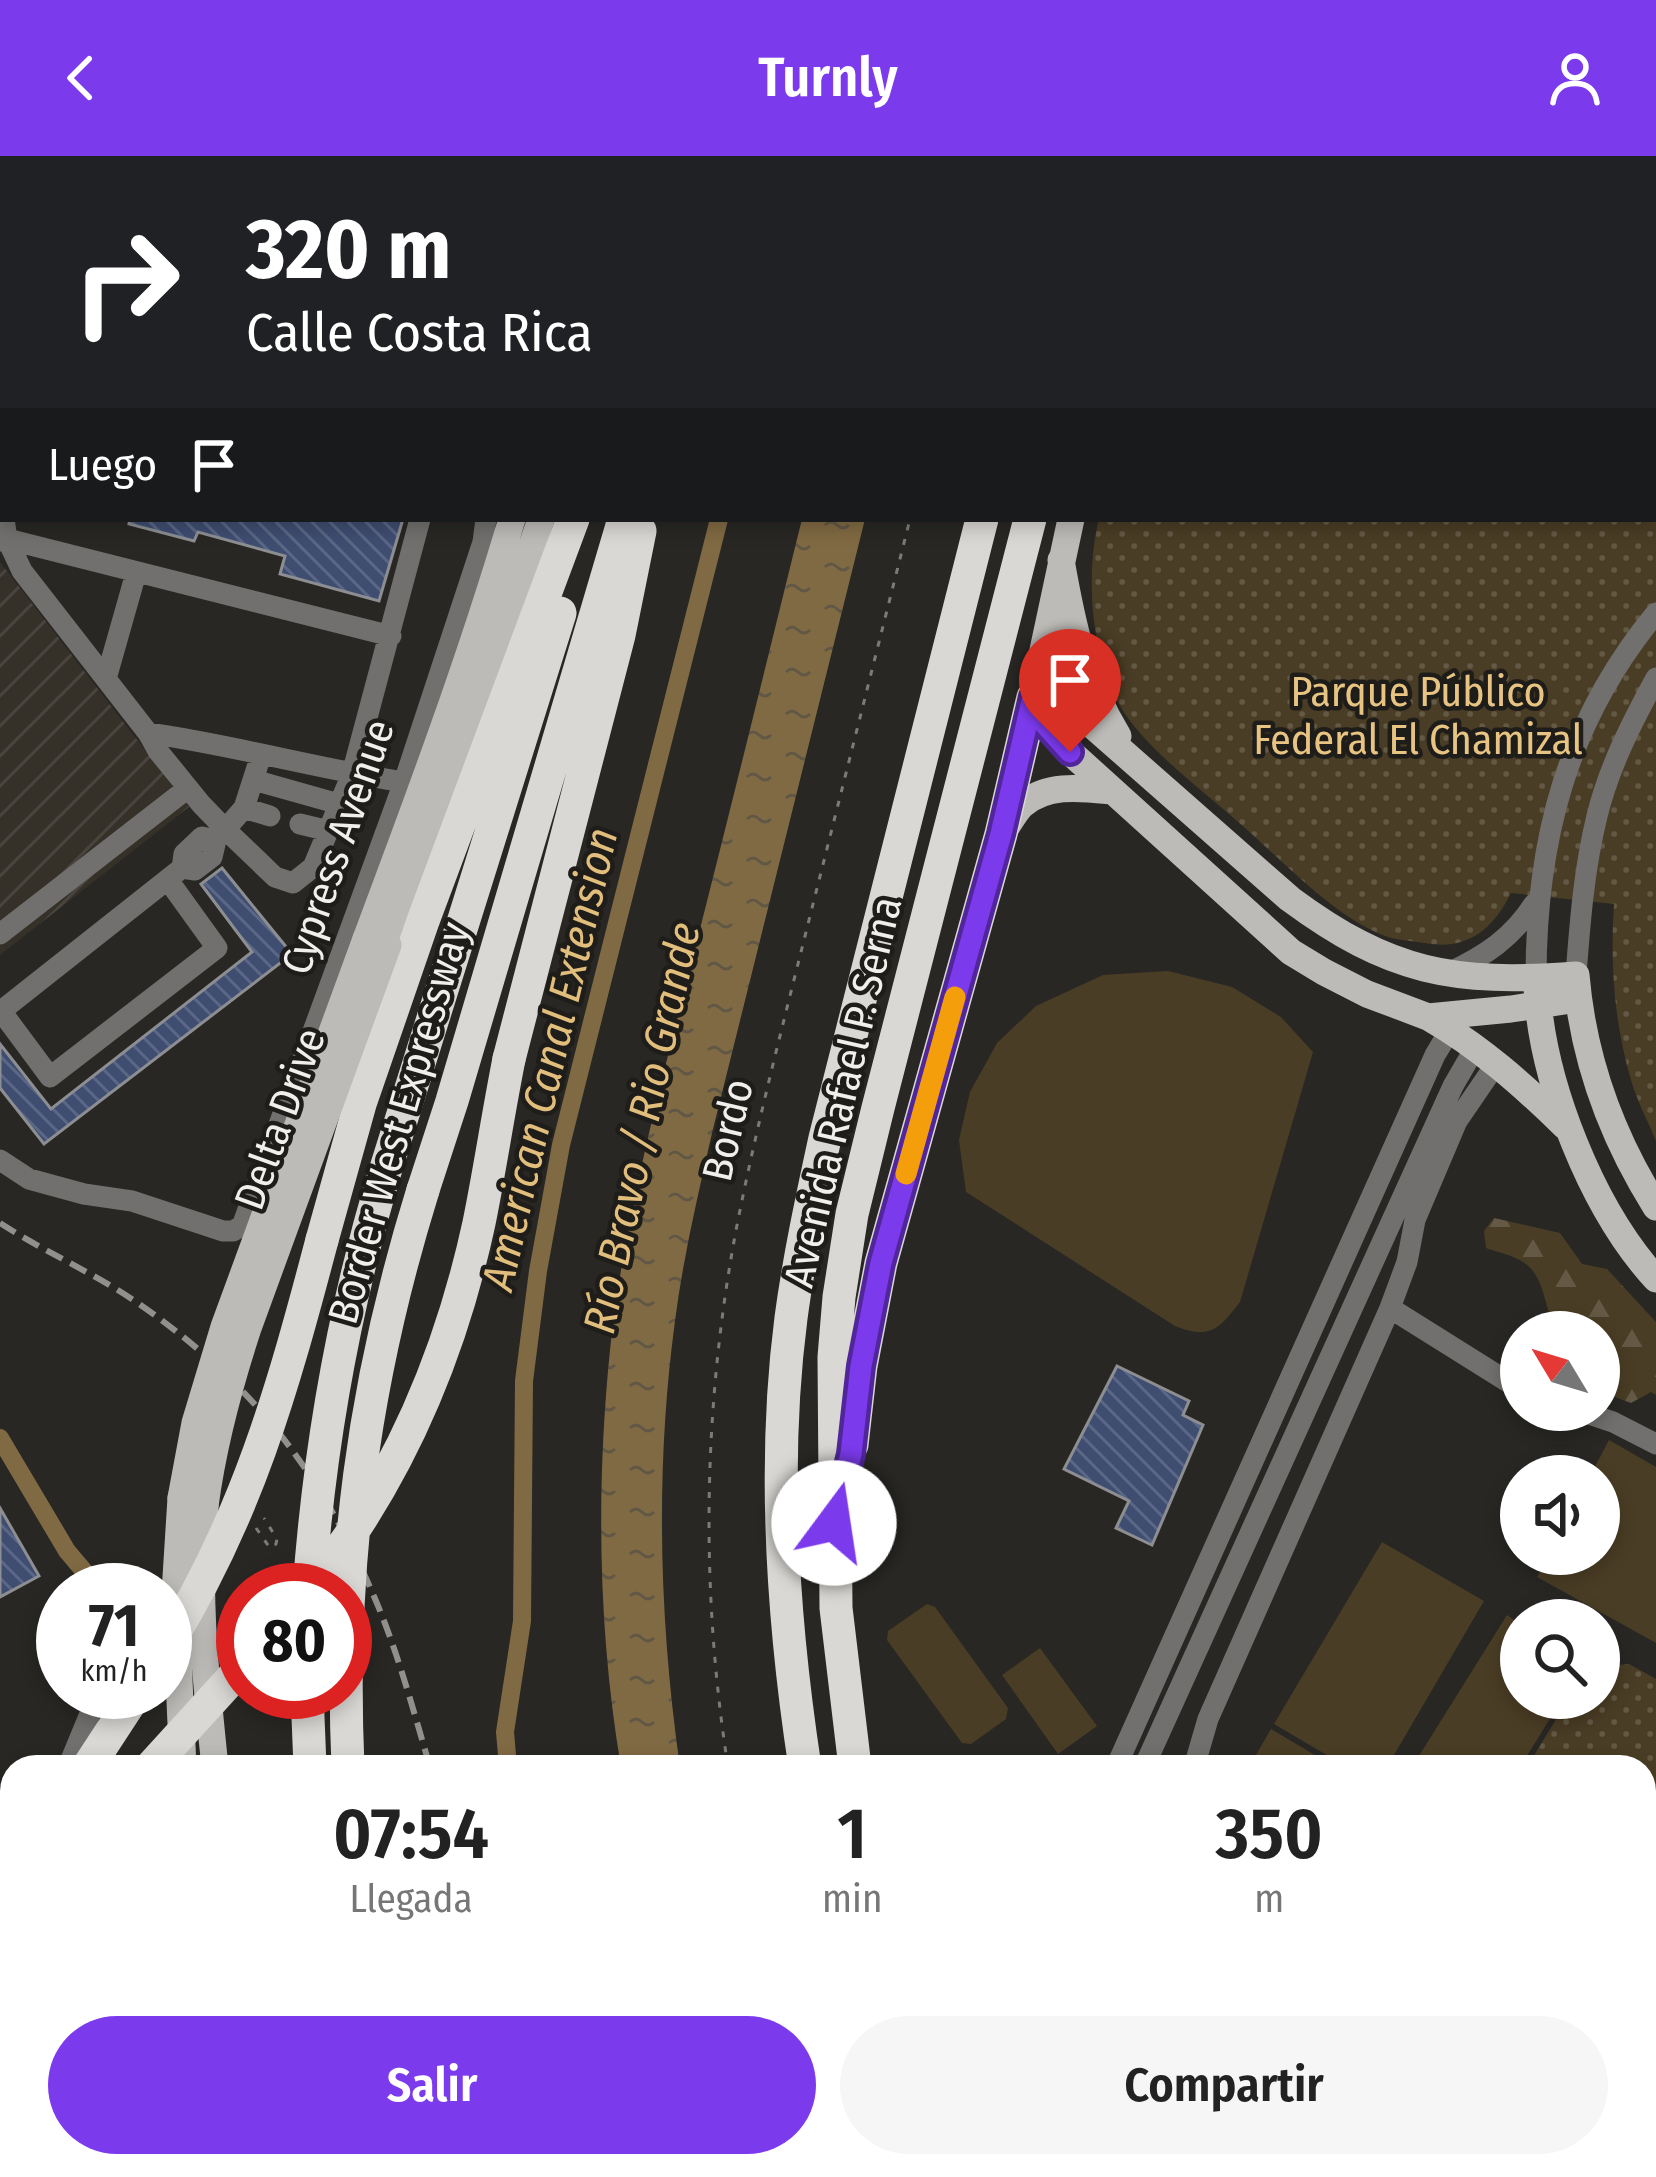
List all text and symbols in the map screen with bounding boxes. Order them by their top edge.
icon: back [48,45,114,111]
icon: person [1542,45,1608,111]
text: Turnly [758,46,898,110]
text: 320 m [246,199,451,300]
icon: right [48,204,204,360]
text: Calle Costa Rica [246,301,593,365]
icon: arrive [181,432,247,498]
text: Luego [48,438,157,492]
pin [1019,629,1121,752]
icon: arrive [1037,647,1103,713]
park label: Parque Público Federal El Chamizal [1253,667,1583,765]
street label: Cypress Avenue [271,713,405,981]
water label: American Canal Extension [470,823,629,1297]
street label: Avenida Rafael P. Serna [774,892,912,1292]
street label: Border West Expressway [318,916,480,1329]
water label: Río Bravo / Rio Grande [572,918,712,1338]
street label: Delta Drive [224,1022,336,1216]
street label: Bordo [692,1074,764,1186]
north arrow [1500,1311,1620,1431]
map controls [1500,1311,1620,1719]
button: sound [1500,1455,1620,1575]
position arrow [771,1460,897,1586]
speed limit sign: 80 [216,1563,372,1719]
text: 71 [89,1590,139,1662]
button: search [1500,1599,1620,1719]
text: km/h [81,1653,147,1689]
text: 07:54 [333,1791,489,1877]
text: 1 [837,1791,867,1877]
text: 350 [1216,1791,1323,1877]
text: Llegada [350,1876,473,1922]
text: min [822,1876,882,1922]
text: m [1254,1876,1284,1922]
button: Salir [48,2016,816,2154]
button: Compartir [840,2016,1608,2154]

